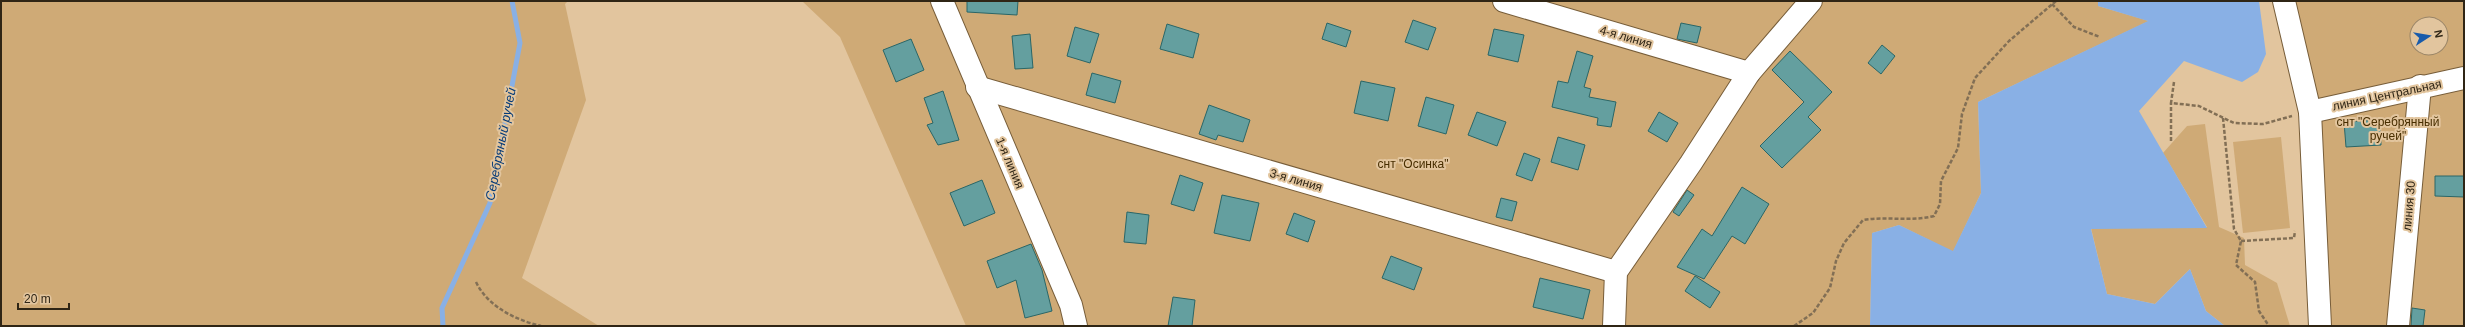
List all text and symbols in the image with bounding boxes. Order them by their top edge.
north arrow [2409,16,2449,56]
street label: 4-я линия [1598,23,1654,51]
text: N [2432,29,2445,39]
street label: линия Центральная [2331,77,2443,113]
water label: Серебряный ручей [482,86,519,202]
park label: снт "Серебрянный ручей" [2337,115,2439,143]
street label: 1-я линия [993,135,1027,191]
park label: снт "Осинка" [1378,157,1448,171]
street label: 3-я линия [1268,166,1324,194]
street label: линия 30 [2400,180,2418,232]
scale bar [18,285,69,311]
text: 20 m [24,292,51,306]

